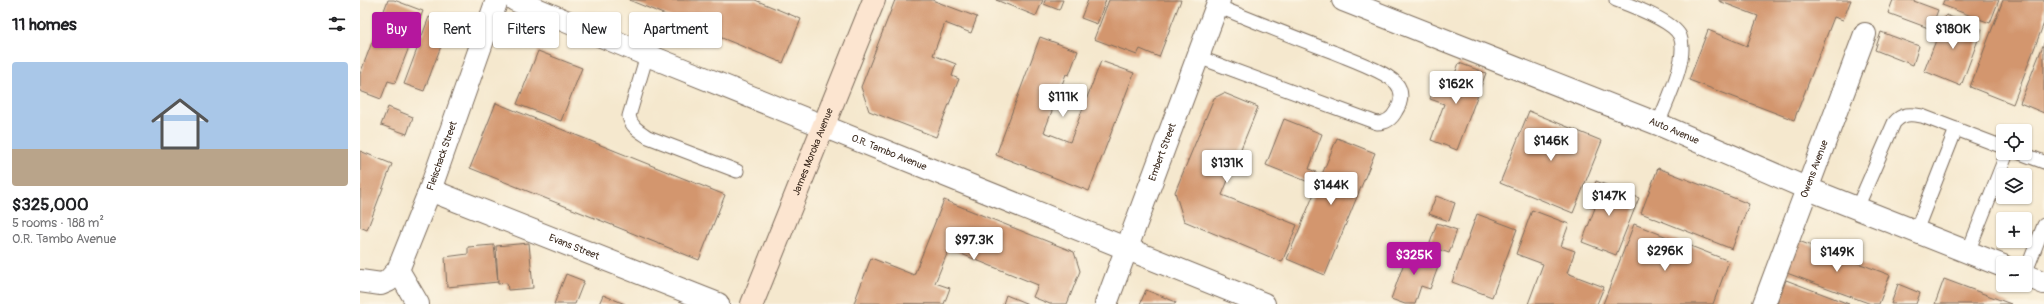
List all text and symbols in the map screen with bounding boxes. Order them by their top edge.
chip: Buy [372,12,421,48]
chip: Rent [429,12,485,48]
chip: Filters [493,12,559,48]
chip: New [567,12,621,48]
chip: Apartment [629,12,722,48]
icon: filters [326,13,348,35]
text: 11 homes [12,14,77,35]
pin: $180K [1925,16,1981,50]
text: $180K [1935,21,1971,37]
pin: $162K [1428,71,1484,105]
text: $162K [1439,76,1473,92]
pin: $111K [1035,84,1091,118]
icon: home [144,88,216,160]
text: $111K [1048,89,1078,105]
street label: James Moroka Avenue [790,106,836,197]
street label: Auto Avenue [1647,115,1701,147]
street label: Fleischack Street [424,119,460,192]
street label: Embert Street [1146,121,1179,183]
map controls [1996,124,2032,292]
button: locate [1996,124,2032,160]
pin: $146K [1523,128,1579,162]
street label: O.R. Tambo Avenue [850,132,929,173]
text: $146K [1533,133,1569,149]
street label: Owens Avenue [1798,139,1831,200]
pin: $131K [1199,150,1255,184]
text: $131K [1211,155,1243,171]
button: layers [1996,168,2032,204]
pin: $144K [1303,172,1359,206]
text: $144K [1313,177,1349,193]
pin: $147K [1581,183,1637,217]
text: $147K [1592,188,1626,204]
text: $325,000 [12,194,89,215]
button: + [1996,212,2032,248]
text: 5 rooms · 188 m² [12,215,104,231]
pin: $97.3K [941,227,1007,261]
text: O.R. Tambo Avenue [12,231,116,247]
street label: Evans Street [547,232,602,263]
text: $97.3K [955,232,993,248]
pin: $296K [1637,238,1693,272]
pin: $149K [1809,239,1865,273]
pin: $325K [1386,242,1442,276]
text: $296K [1647,243,1683,259]
text: $149K [1820,244,1854,260]
text: $325K [1396,247,1432,263]
button: − [1996,256,2032,292]

